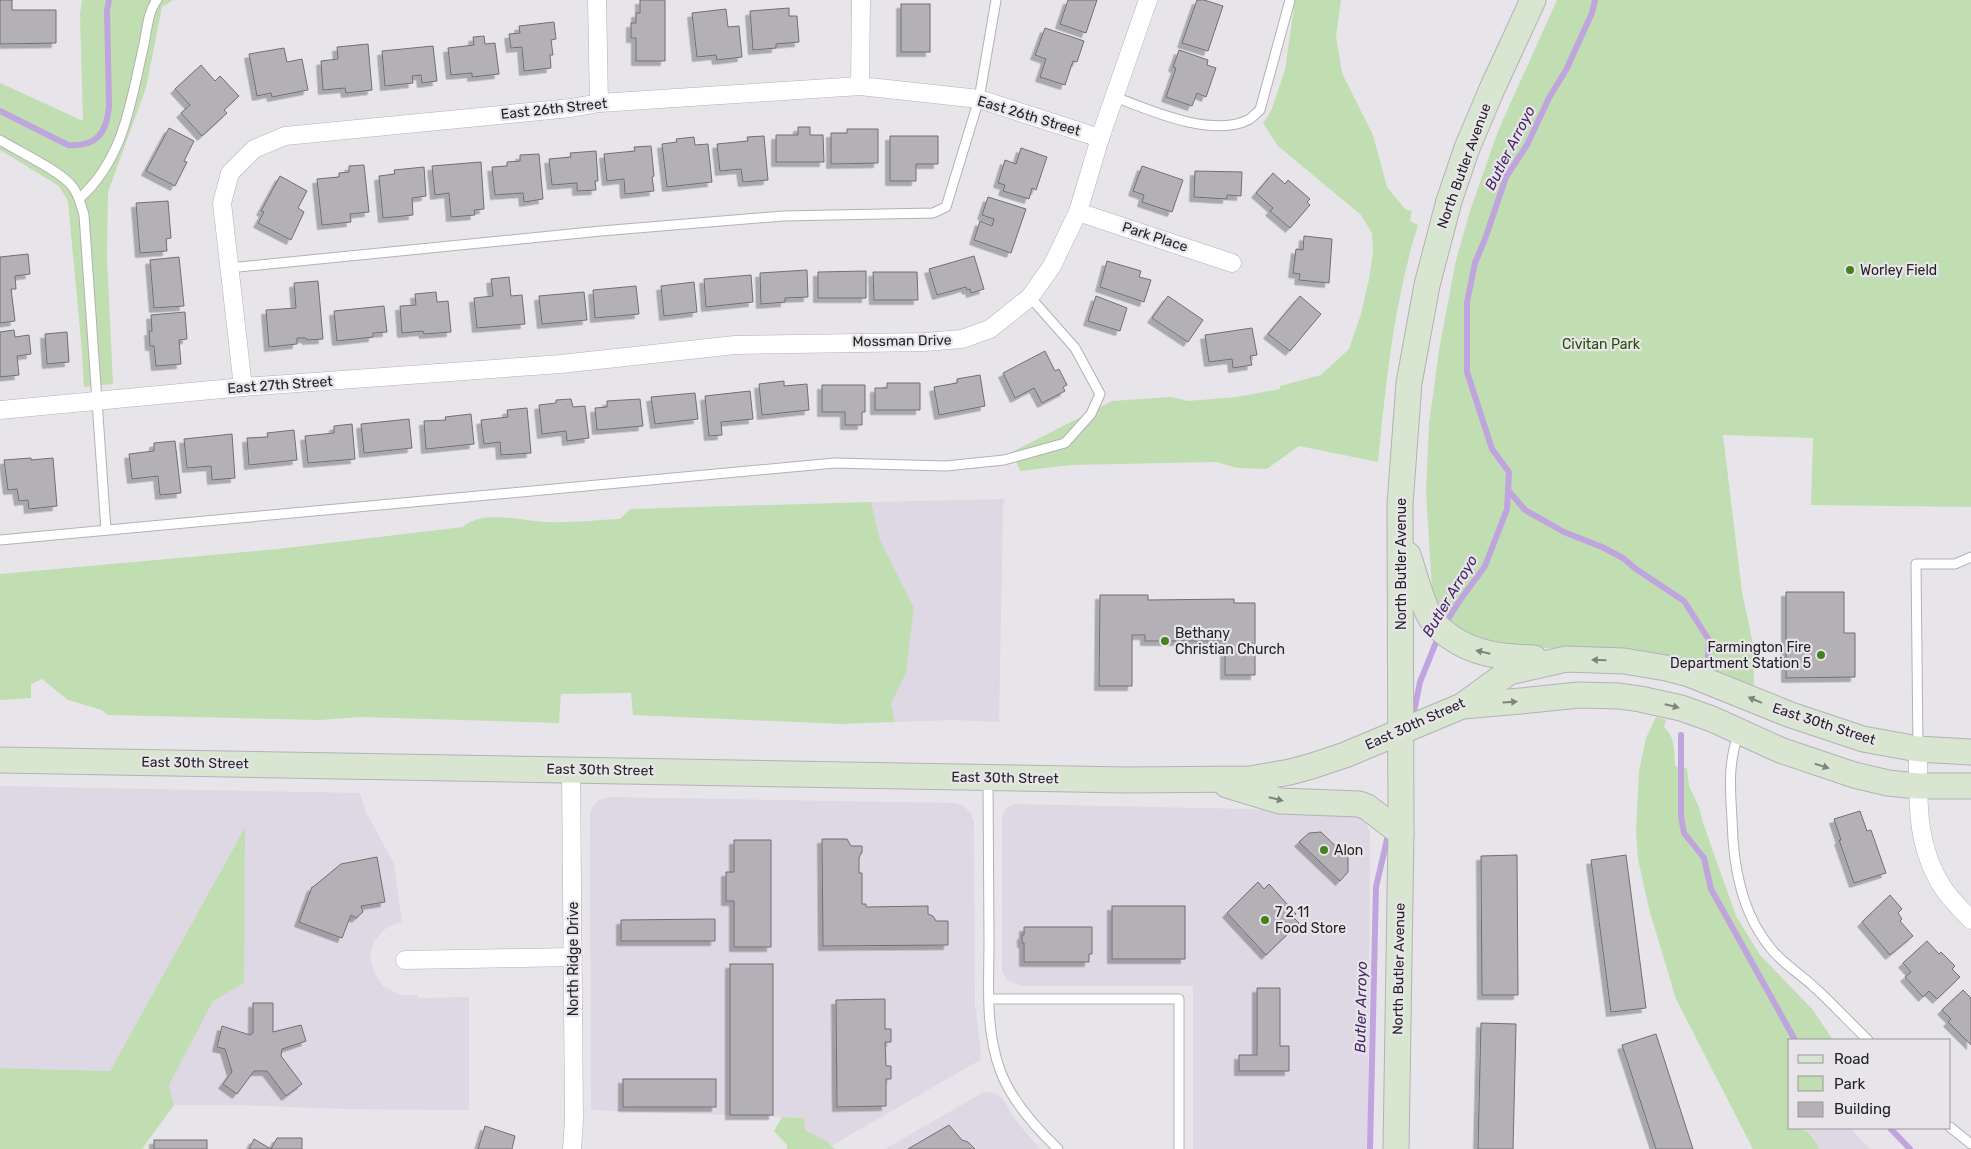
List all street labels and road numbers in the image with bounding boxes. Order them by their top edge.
street label: East 26th Street [975,92,1083,140]
street label: East 26th Street [500,95,609,123]
street label: North Butler Avenue [1433,101,1495,231]
street label: Park Place [1120,218,1190,256]
street label: Mossman Drive [852,332,952,350]
street label: East 27th Street [227,373,334,397]
street label: North Butler Avenue [1393,498,1410,630]
street label: East 30th Street [1362,694,1468,754]
street label: East 30th Street [1770,699,1878,749]
street label: East 30th Street [141,754,249,772]
street label: East 30th Street [546,761,654,779]
street label: East 30th Street [951,769,1059,787]
street label: North Ridge Drive [565,901,582,1016]
street label: North Butler Avenue [1389,903,1409,1035]

